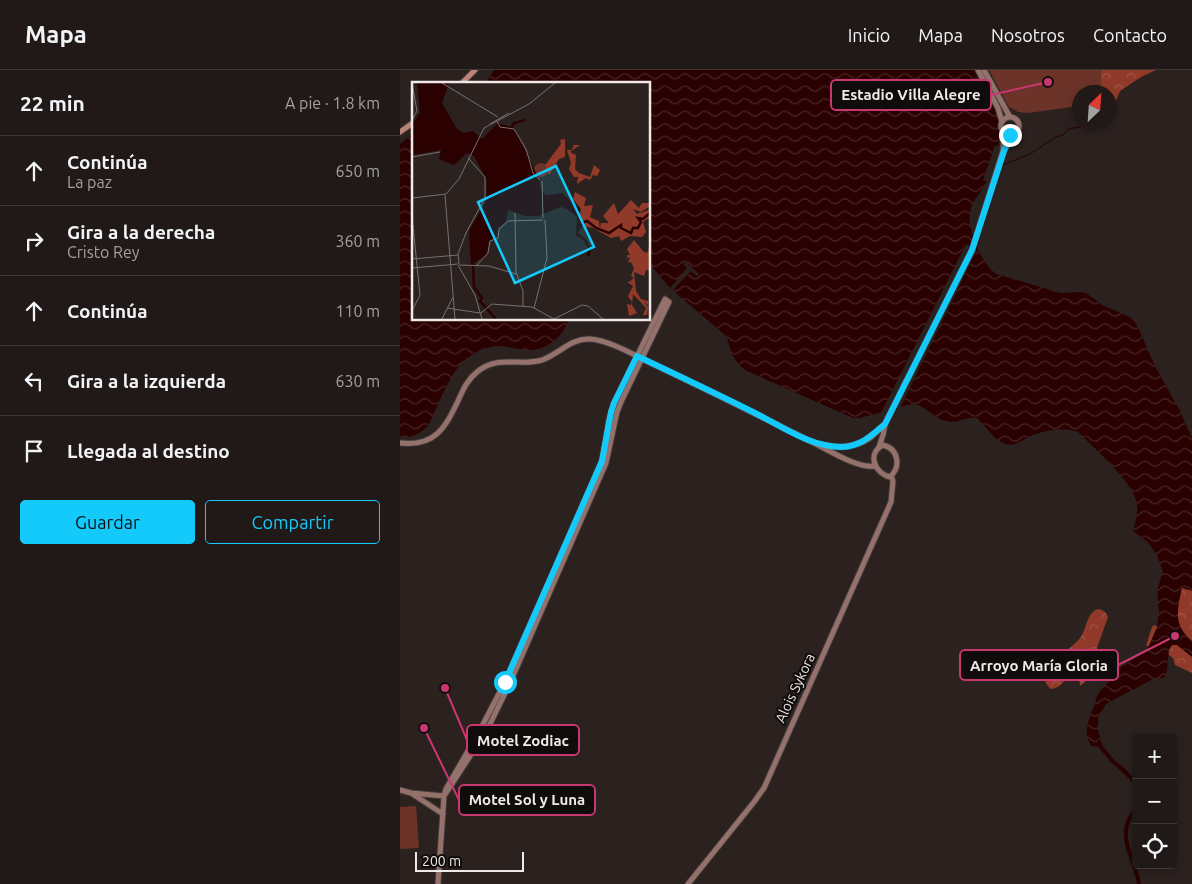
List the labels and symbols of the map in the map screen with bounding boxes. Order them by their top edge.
callout: Estadio Villa Alegre [831,80,991,110]
inset map [412,82,650,320]
north arrow [1072,85,1117,130]
text: Estadio Villa Alegre [841,86,981,103]
route end [999,124,1022,147]
callout: Arroyo María Gloria [960,650,1118,680]
street label: Alois Sykora [772,651,818,725]
text: Arroyo María Gloria [970,657,1108,674]
route start [494,671,517,694]
callout: Motel Zodiac [467,725,579,755]
text: Motel Zodiac [477,732,569,749]
callout: Motel Sol y Luna [459,785,595,815]
text: Motel Sol y Luna [469,791,585,808]
scale bar [415,849,524,872]

